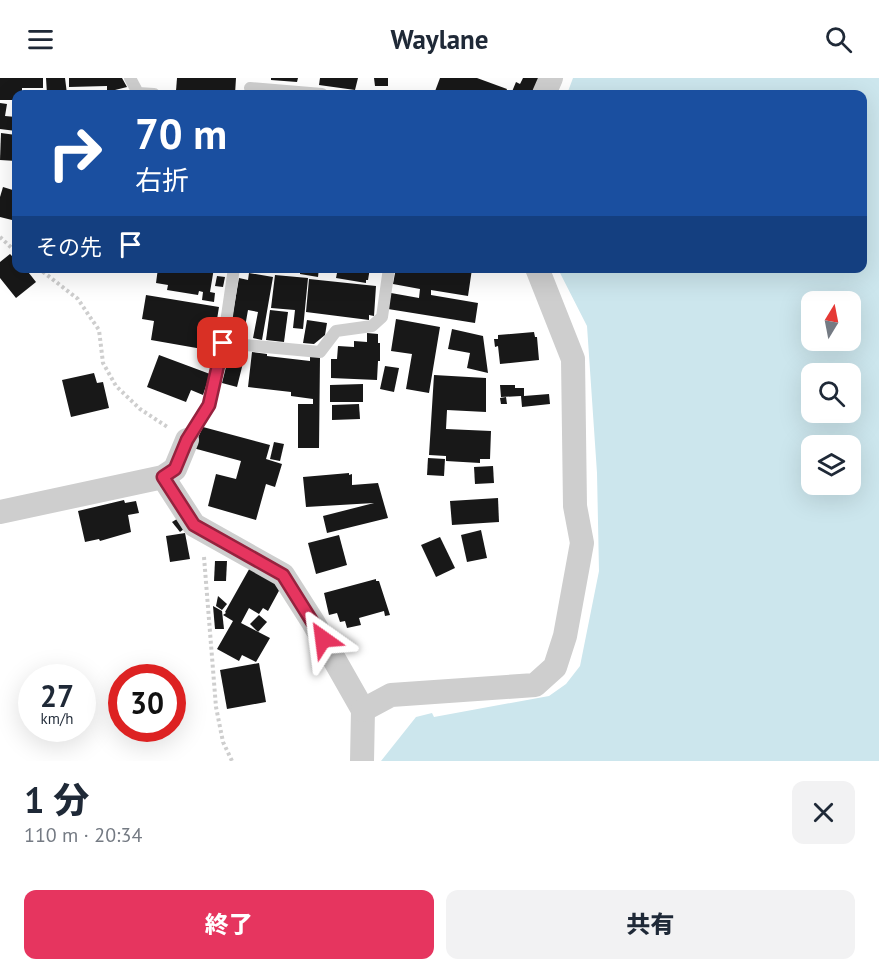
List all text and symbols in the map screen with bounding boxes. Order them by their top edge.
text: Waylane [390,22,489,56]
icon: menu [24,23,57,56]
icon: search [822,23,855,56]
text: 70 m [135,106,227,161]
icon: right [36,114,114,192]
text: 右折 [135,163,189,197]
icon: arrive [114,228,147,261]
text: その先 [36,233,102,261]
north arrow [801,291,861,351]
map controls [801,291,861,495]
pin [197,317,248,368]
icon: arrive [206,326,239,359]
button: search [801,363,861,423]
button: layers [801,435,861,495]
position arrow [291,607,355,671]
speed limit sign: 30 [108,664,186,742]
text: 27 [40,676,74,715]
text: km/h [41,709,73,728]
text: 1 分 [24,776,90,823]
button: close [792,781,855,844]
text: 110 m · 20:34 [24,822,142,848]
button: 終了 [24,890,434,959]
button: 共有 [446,890,855,959]

